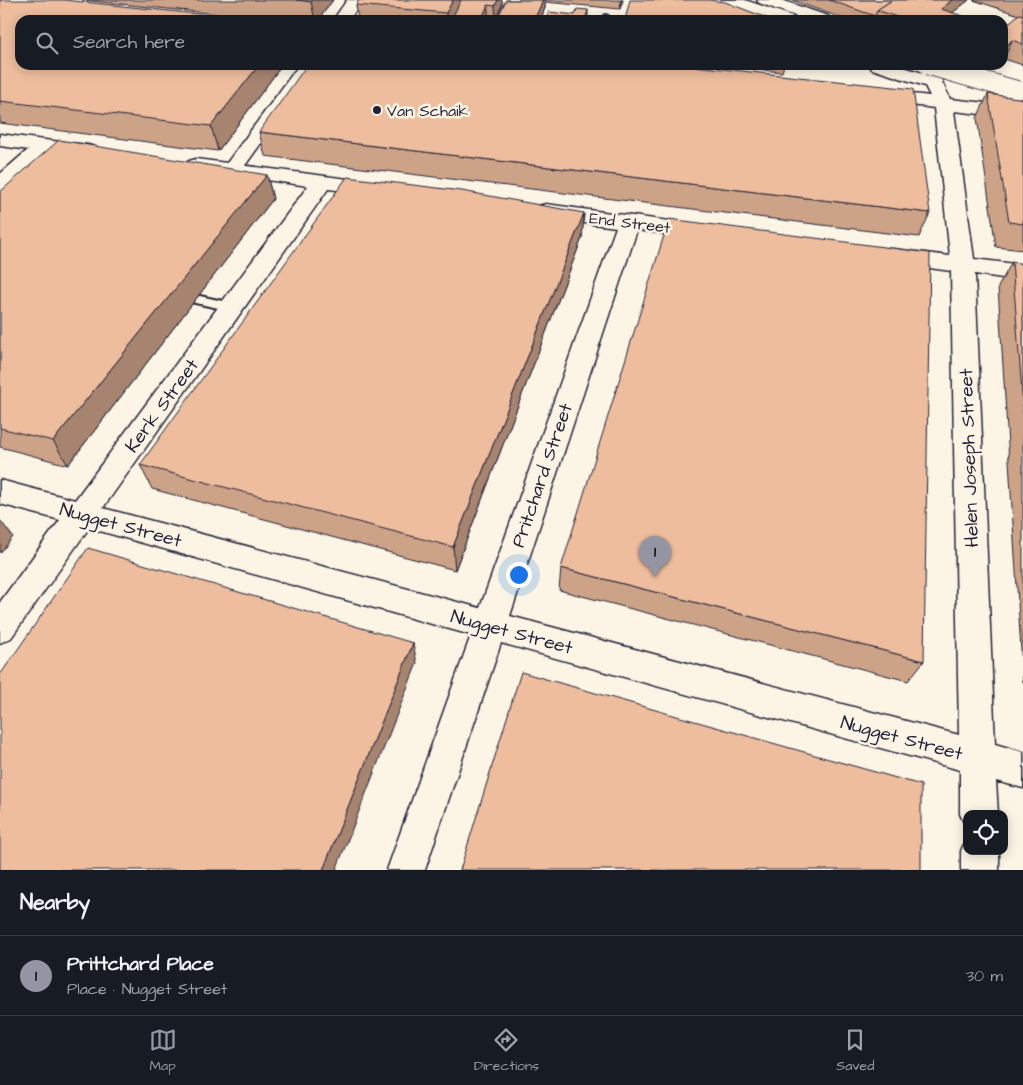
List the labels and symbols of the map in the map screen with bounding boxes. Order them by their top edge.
place label: Van Schaik [387,100,468,122]
marker: Van Schaik [371,104,383,116]
street label: End Street [588,207,672,239]
street label: Kerk Street [119,353,206,458]
street label: Helen Joseph Street [953,368,986,548]
street label: Pritchard Street [505,400,580,551]
street label: Nugget Street [56,496,185,556]
pin: 1 [639,536,671,577]
your location [506,562,532,588]
street label: Nugget Street [447,603,576,663]
street label: Nugget Street [837,709,966,769]

